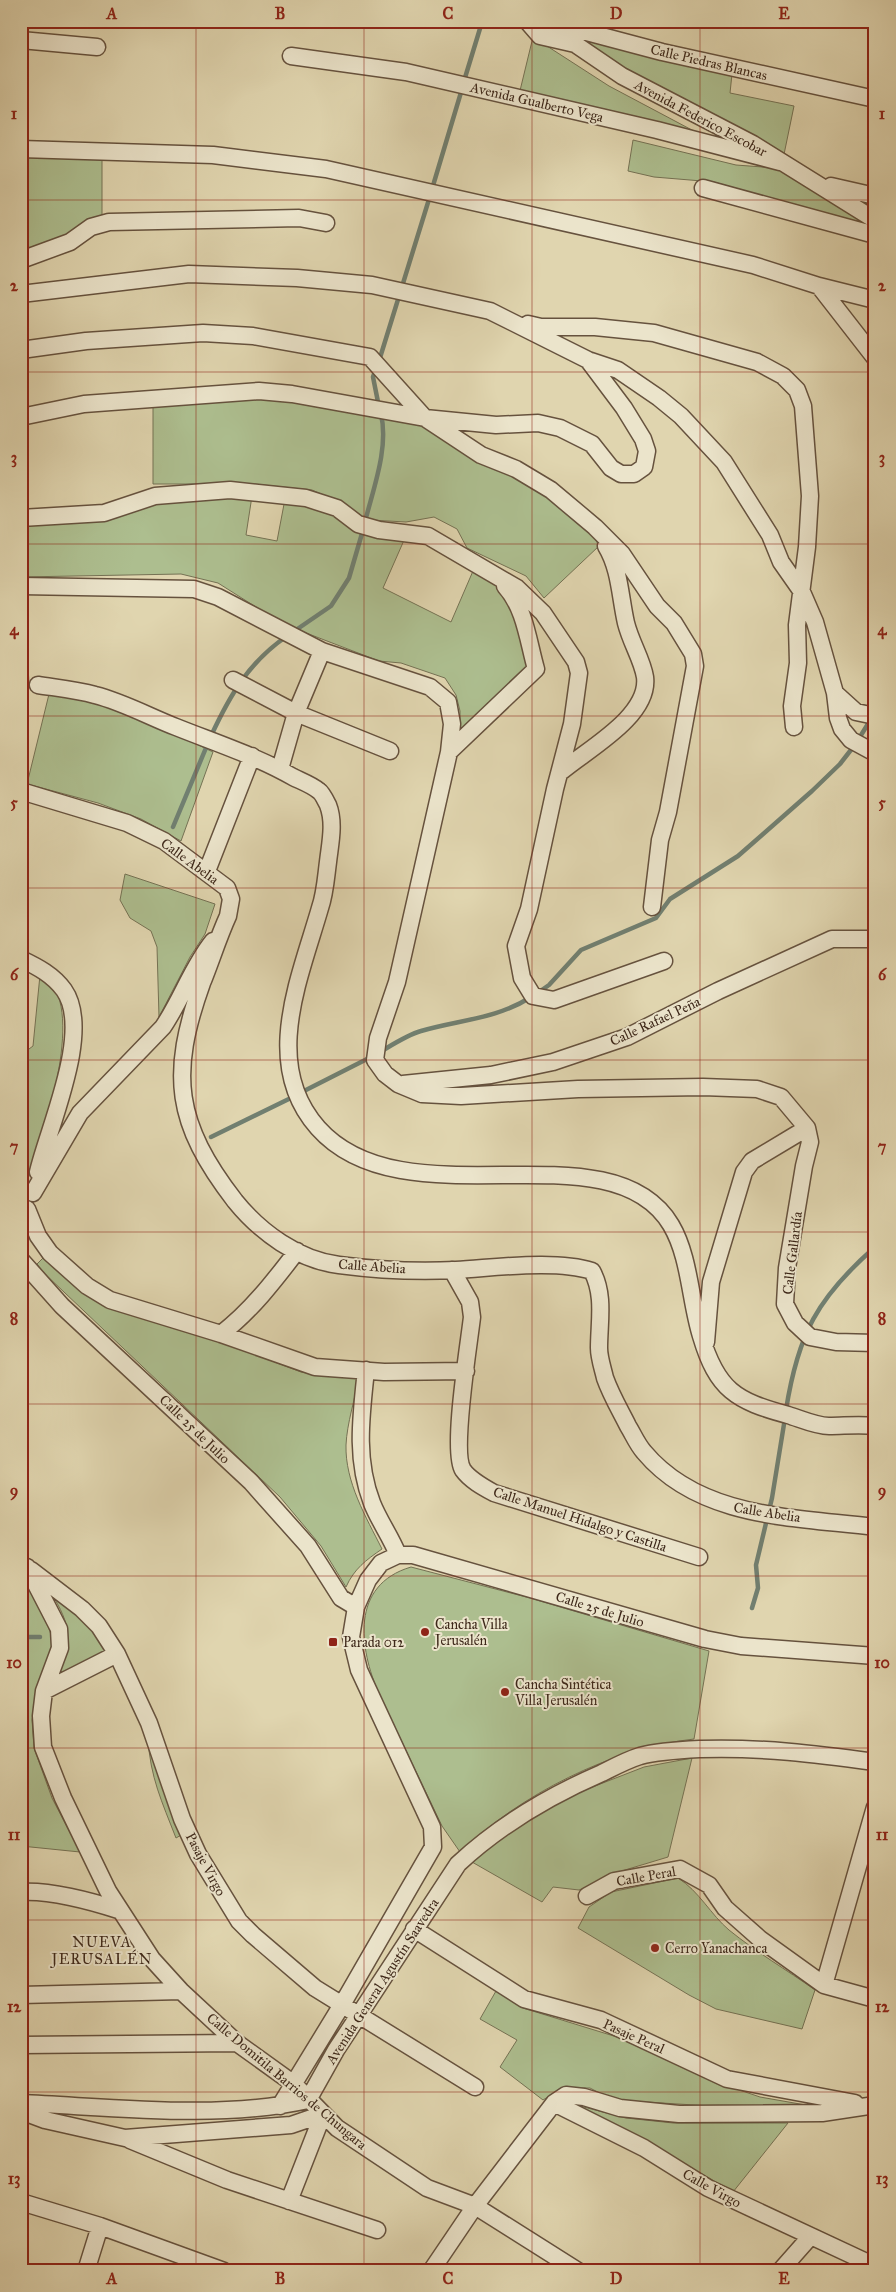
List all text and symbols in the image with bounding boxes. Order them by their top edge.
text: A [106,4,118,23]
text: B [275,4,285,23]
text: C [443,4,454,23]
text: D [610,4,623,23]
text: E [778,4,790,23]
street label: Calle Piedras Blancas [649,41,769,84]
street label: Avenida Federico Escobar [631,76,770,161]
street label: Avenida Gualberto Vega [468,79,605,126]
text: 1 [11,104,18,123]
text: 1 [879,104,886,123]
text: 2 [10,276,19,295]
text: 2 [878,276,887,295]
text: 3 [11,448,17,468]
text: 3 [879,448,885,468]
text: 4 [10,620,20,640]
text: 4 [878,620,888,640]
text: 5 [10,793,18,812]
text: 5 [878,793,886,812]
street label: Calle Abelia [157,835,222,888]
text: 6 [10,965,19,984]
text: 6 [878,965,887,984]
street label: Calle Rafael Peña [607,993,703,1050]
text: 7 [10,1137,19,1156]
text: 7 [878,1137,887,1156]
street label: Calle Gallardía [779,1211,806,1296]
street label: Calle Abelia [338,1256,406,1277]
text: 8 [10,1309,18,1328]
text: 8 [878,1309,886,1328]
street label: Calle 25 de Julio [155,1391,233,1468]
text: 9 [10,1481,18,1501]
text: 9 [878,1481,886,1501]
street label: Calle Manuel Hidalgo y Castilla [491,1483,669,1556]
street label: Calle Abelia [732,1499,802,1526]
street label: Calle 25 de Julio [553,1588,646,1632]
place label: Cancha Villa Jerusalén [433,1616,508,1650]
marker: Cancha Villa Jerusalén [419,1626,431,1638]
place label: Parada 012 [343,1634,404,1651]
marker: Parada 012 [327,1636,339,1648]
text: 10 [6,1653,22,1672]
text: 10 [874,1653,890,1672]
place label: Cancha Sintética Villa Jerusalén [514,1676,612,1710]
marker: Cancha Sintética Villa Jerusalén [499,1686,511,1698]
text: 11 [8,1825,21,1844]
text: 11 [876,1825,889,1844]
street label: Pasaje Virgo [182,1830,229,1899]
street label: Calle Peral [615,1863,677,1890]
street label: Avenida General Agustín Saavedra [322,1895,443,2068]
district label: NUEVA JERUSALÉN [50,1933,152,1969]
place label: Cerro Yanachanca [665,1940,767,1957]
marker: Cerro Yanachanca [649,1942,661,1954]
text: 12 [7,1997,22,2016]
text: 12 [875,1997,890,2016]
street label: Calle Domitila Barrios de Chungara [203,2009,370,2153]
street label: Pasaje Peral [600,2015,667,2058]
street label: Calle Virgo [679,2165,744,2211]
text: 13 [8,2169,20,2189]
text: 13 [876,2169,888,2189]
text: A [106,2269,118,2288]
text: B [275,2269,285,2288]
text: C [443,2269,454,2288]
text: D [610,2269,623,2288]
text: E [778,2269,790,2288]

